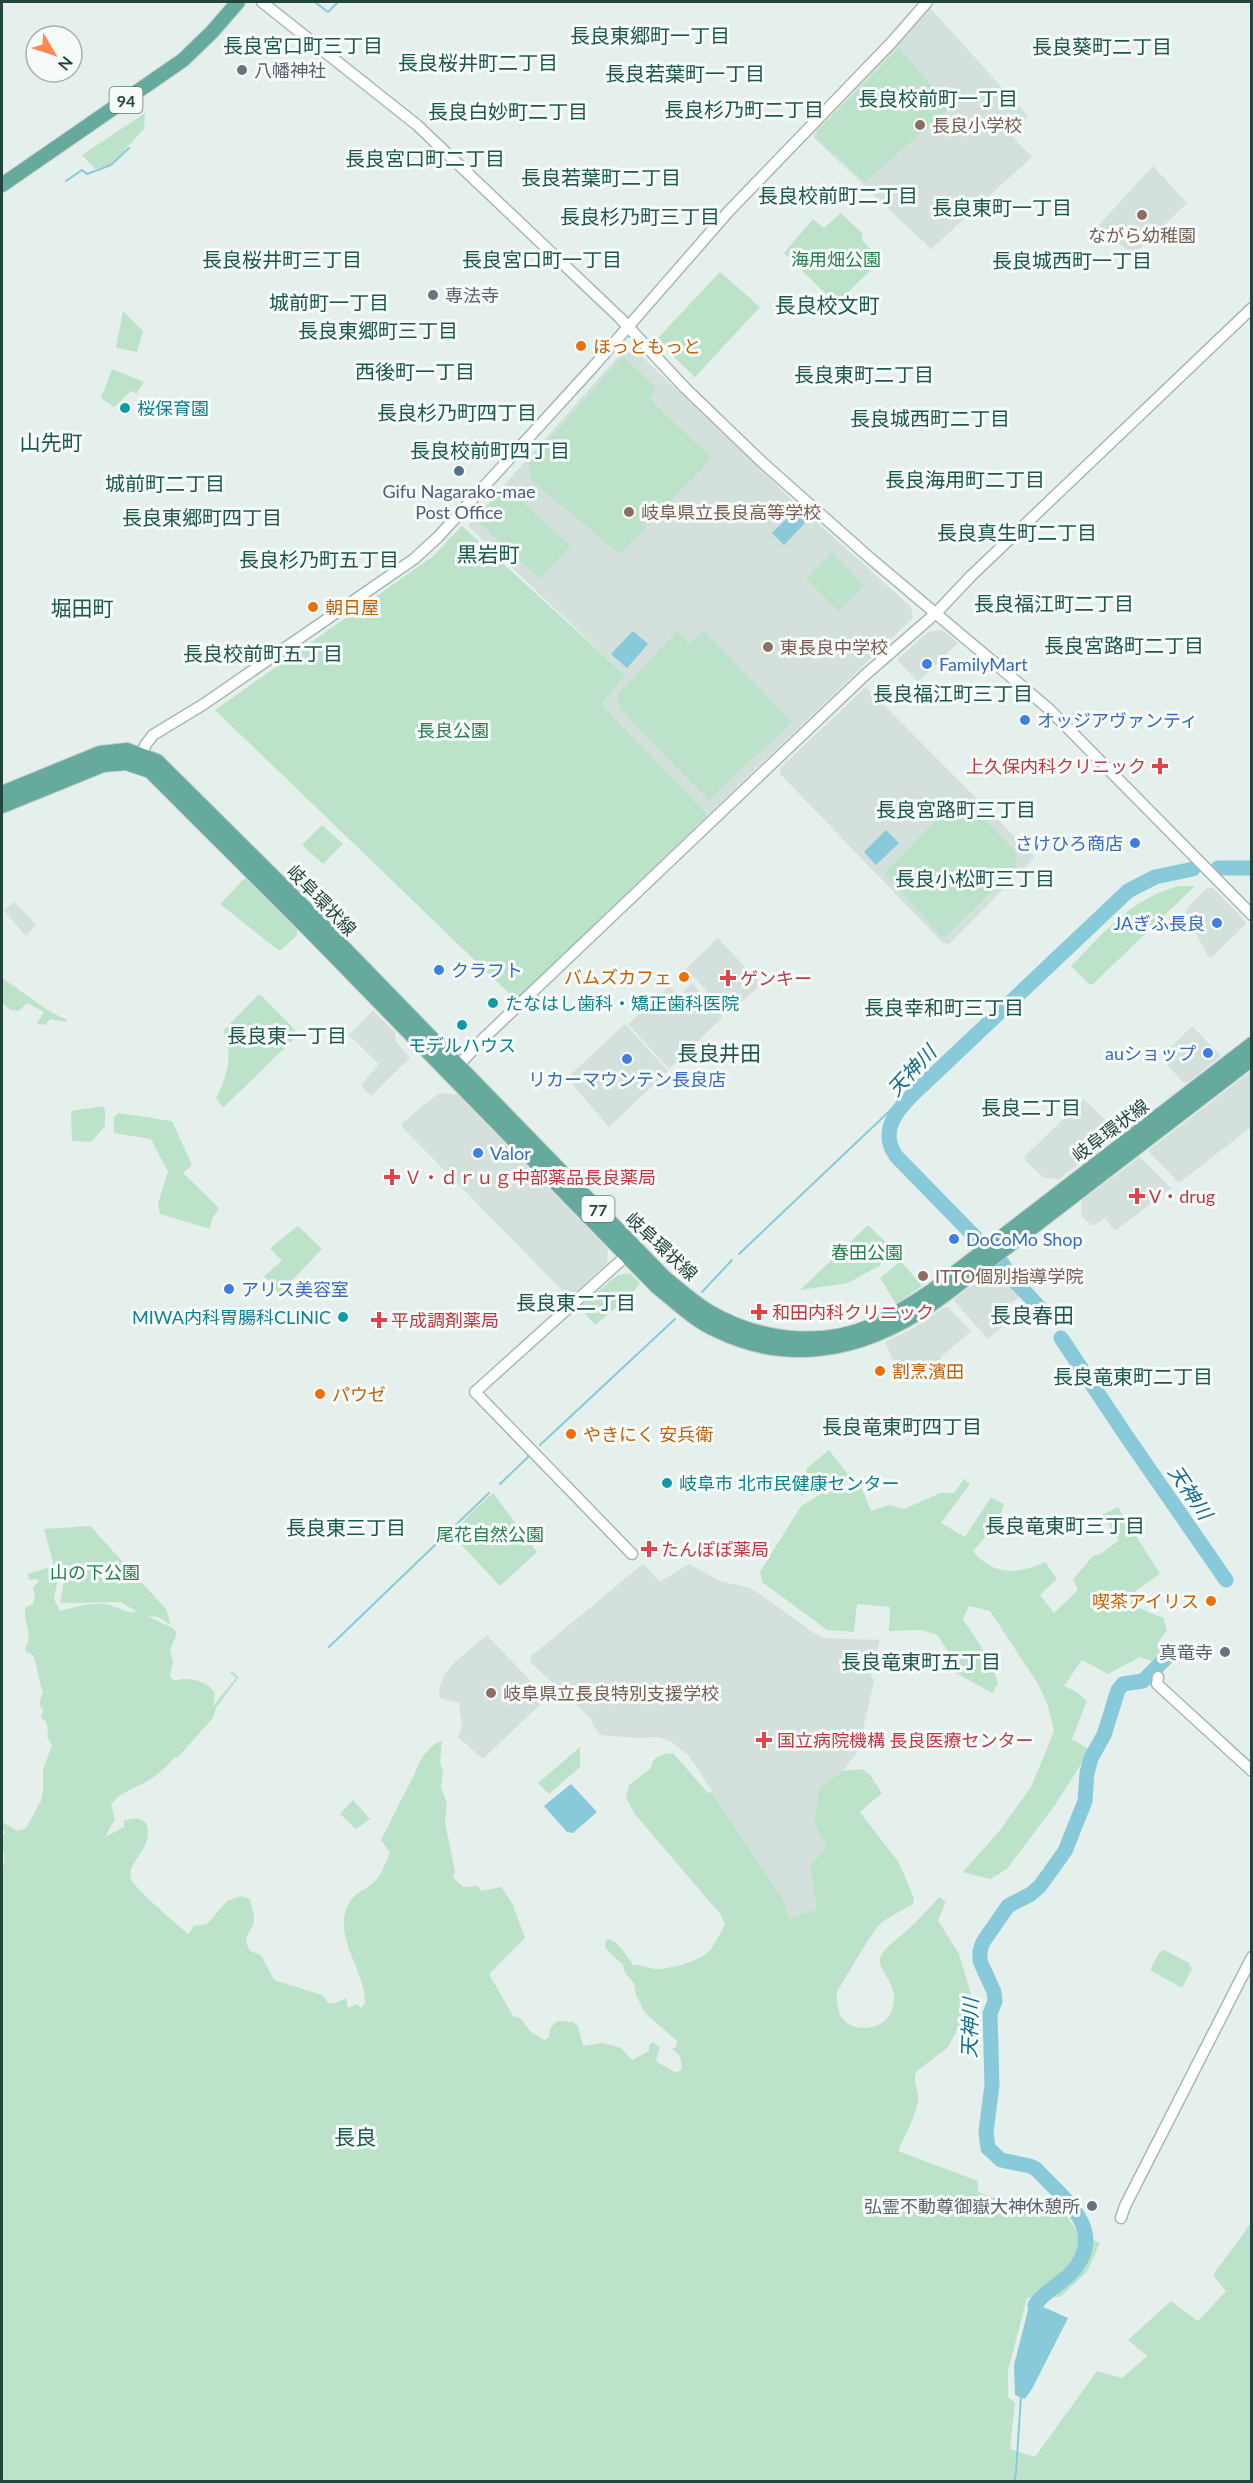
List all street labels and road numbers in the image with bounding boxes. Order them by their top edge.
road number: 94 [110,87,142,113]
street label: 岐阜環状線 [283,860,361,940]
street label: 岐阜環状線 [1067,1094,1153,1166]
road number: 77 [582,1196,614,1222]
street label: 岐阜環状線 [622,1207,702,1285]

